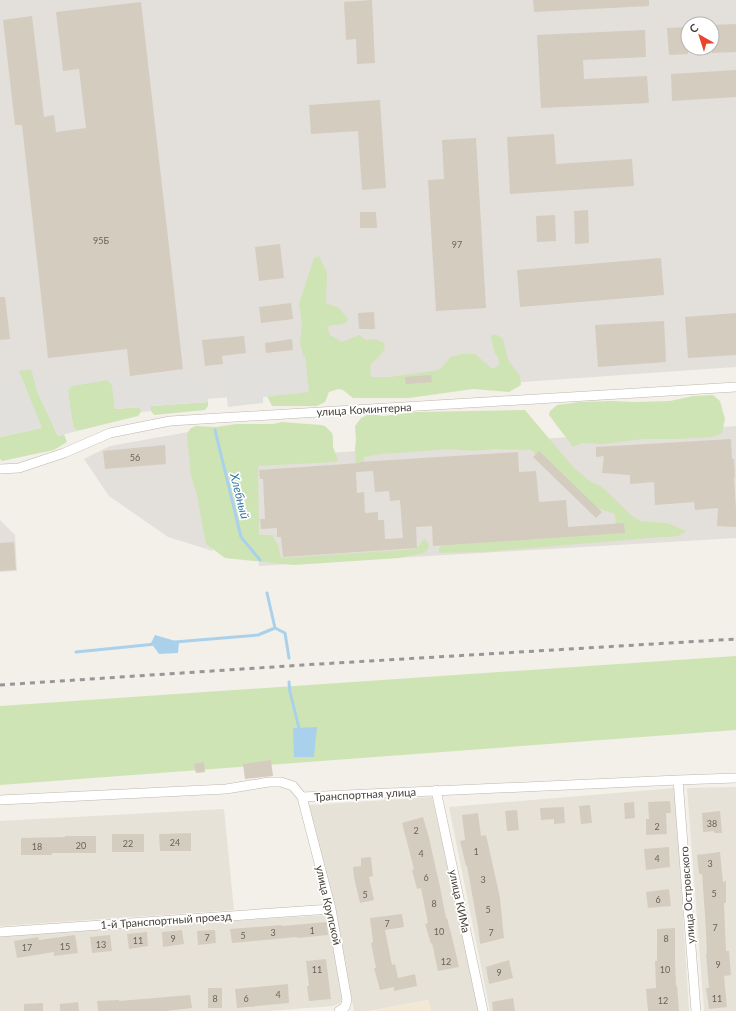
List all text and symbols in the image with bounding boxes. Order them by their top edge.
north arrow [680,16,720,56]
text: С [686,20,701,35]
house number: 95Б [93,235,109,246]
house number: 97 [452,239,462,250]
street label: улица Коминтерна [316,400,412,418]
house number: 56 [130,452,140,463]
water label: Хлебный [227,471,253,520]
street label: Транспортная улица [314,785,416,803]
house number: 38 [707,818,717,829]
house number: 2 [654,821,660,832]
house number: 2 [413,825,419,836]
house number: 24 [170,837,180,848]
house number: 22 [123,838,133,849]
house number: 20 [76,840,86,851]
house number: 18 [32,841,42,852]
house number: 1 [473,846,479,857]
street label: улица Островского [677,846,697,944]
house number: 4 [418,848,424,859]
house number: 4 [654,853,660,864]
house number: 3 [707,858,713,869]
street label: улица Крупской [314,864,344,946]
street label: улица КИМа [447,868,473,934]
house number: 6 [423,872,429,883]
house number: 3 [480,874,486,885]
house number: 5 [711,888,717,899]
house number: 5 [362,889,368,900]
house number: 6 [655,894,661,905]
house number: 8 [431,898,437,909]
house number: 5 [485,904,491,915]
street label: 1-й Транспортный проезд [100,909,232,931]
house number: 7 [384,918,390,929]
house number: 7 [712,922,718,933]
house number: 1 [309,925,315,936]
house number: 10 [434,926,444,937]
house number: 3 [270,927,276,938]
house number: 7 [488,927,494,938]
house number: 5 [240,930,246,941]
house number: 7 [204,932,210,943]
house number: 9 [170,933,176,944]
house number: 8 [663,933,669,944]
house number: 11 [133,935,143,946]
house number: 13 [96,939,106,950]
house number: 15 [60,941,70,952]
house number: 17 [22,942,32,953]
house number: 12 [441,956,451,967]
house number: 9 [715,959,721,970]
house number: 11 [312,964,322,975]
house number: 10 [660,964,670,975]
house number: 9 [496,967,502,978]
house number: 4 [275,989,281,1000]
house number: 8 [212,993,218,1004]
house number: 6 [243,993,249,1004]
house number: 11 [712,993,722,1004]
house number: 12 [658,995,668,1006]

